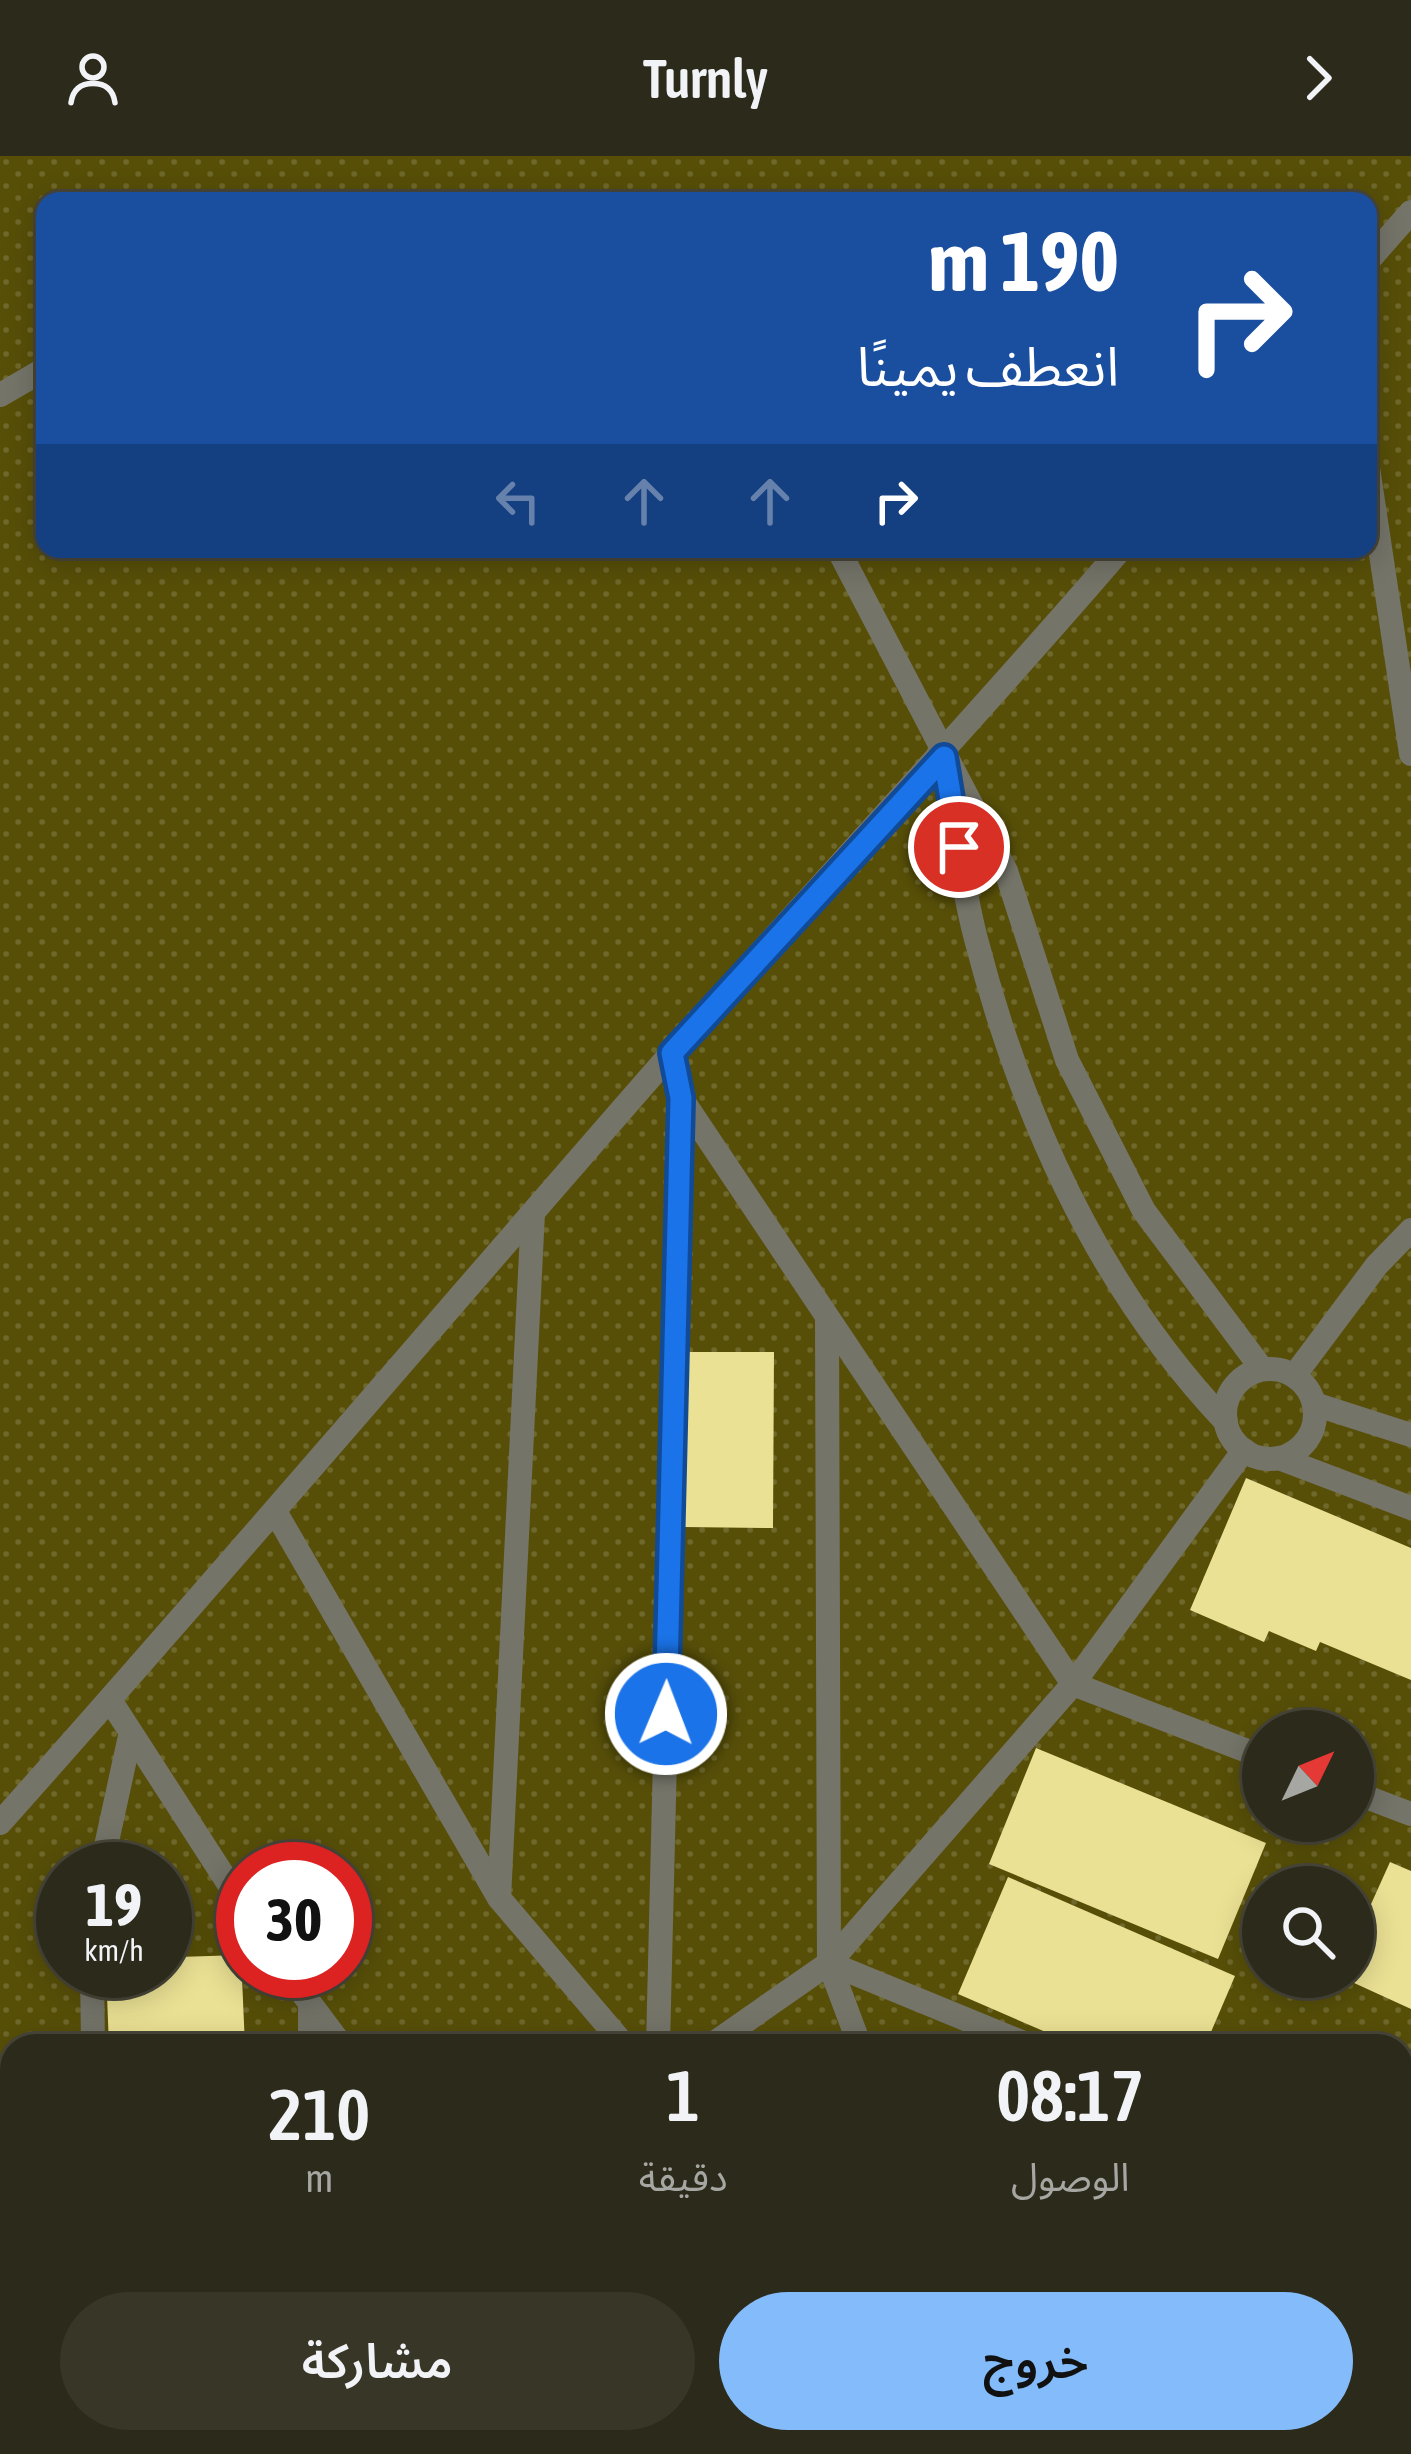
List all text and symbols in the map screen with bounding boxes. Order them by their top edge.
icon: person [60,45,126,111]
icon: forward [1285,45,1351,111]
text: Turnly [643,48,768,109]
text: 190 m [929,213,1119,309]
icon: right [1161,240,1317,396]
text: انعطف يمينًا [857,336,1119,397]
icon: left [485,468,551,534]
icon: ahead [611,468,677,534]
icon: ahead [737,468,803,534]
icon: right [863,468,929,534]
pin [908,796,1010,898]
icon: arrive [926,814,992,880]
position arrow [603,1651,729,1777]
north arrow [1242,1710,1374,1842]
map controls [1242,1710,1374,1998]
speed limit sign: 30 [216,1842,372,1998]
button: search [1242,1866,1374,1998]
text: 19 [86,1870,142,1939]
text: km/h [84,1933,144,1967]
text: 1 [666,2054,700,2136]
text: 08:17 [996,2054,1144,2136]
text: 210 [269,2073,370,2155]
text: دقيقة [639,2155,728,2199]
text: الوصول [1011,2155,1130,2199]
text: m [305,2156,333,2200]
button: مشاركة [60,2292,695,2430]
button: خروج [719,2292,1353,2430]

